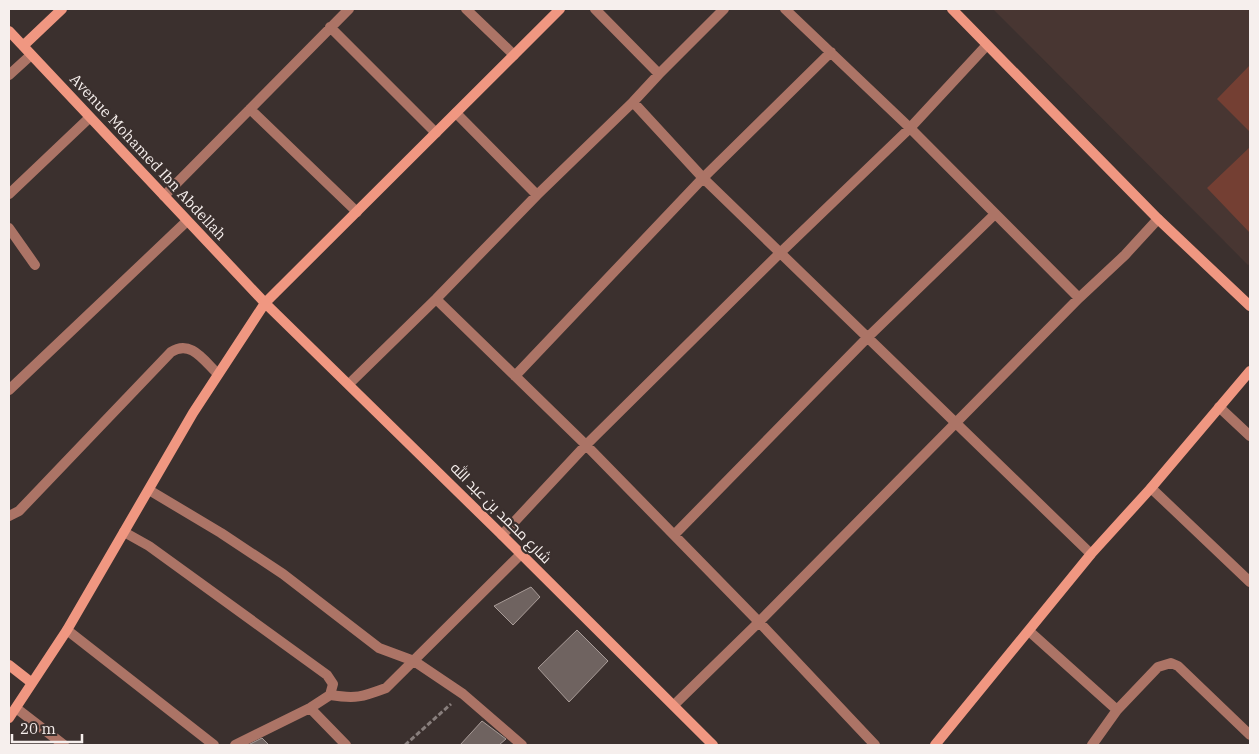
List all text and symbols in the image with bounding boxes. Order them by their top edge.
street label: Avenue Mohamed Ibn Abdellah [66,69,231,244]
street label: شارع محمد بن عبد الله [445,458,556,569]
scale bar [12,712,82,744]
text: 20 m [20,719,56,738]

